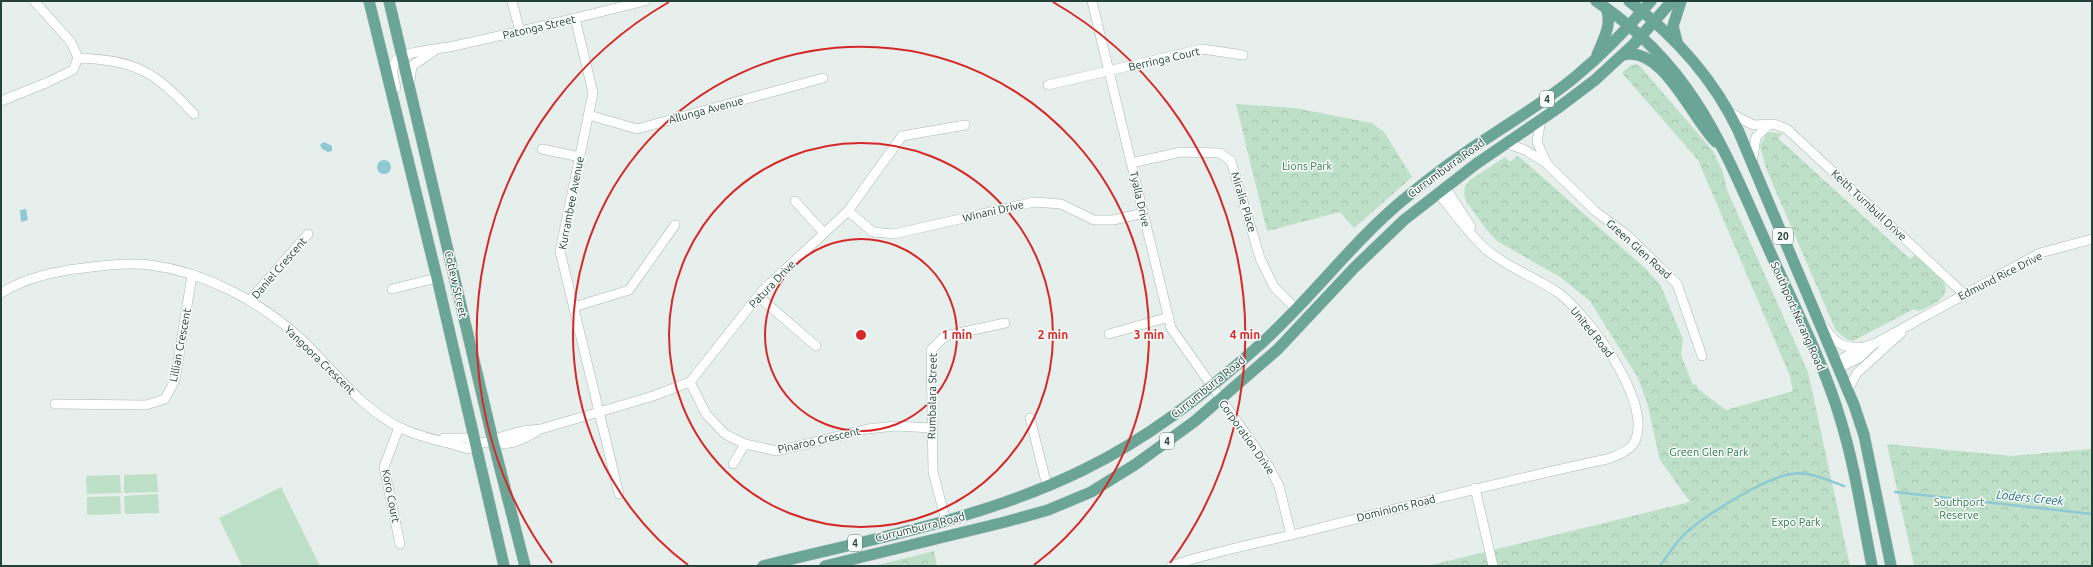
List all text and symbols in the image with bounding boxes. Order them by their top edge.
street label: Patonga Street [501,13,577,41]
street label: Berringa Court [1127,45,1201,73]
road number: 4 [1540,91,1554,107]
street label: Allunga Avenue [667,94,745,126]
street label: Currumburra Road [1405,136,1487,200]
street label: Kurrambee Avenue [556,155,586,251]
park label: Lions Park [1282,160,1333,172]
street label: Keith Turnbull Drive [1829,167,1909,243]
street label: Tyalla Drive [1128,170,1152,228]
street label: Miralie Place [1229,170,1259,234]
street label: Winani Drive [961,198,1025,224]
street label: Green Glen Road [1604,217,1674,281]
road number: 20 [1773,228,1793,244]
street label: Daniel Crescent [249,234,309,301]
street label: Cotlew Street [442,249,470,319]
street label: Edmund Rice Drive [1956,250,2044,302]
street label: Patura Drive [746,258,798,310]
street label: Southport-Nerang Road [1769,260,1827,372]
street label: United Road [1568,304,1616,360]
street label: Lillian Crescent [167,307,193,383]
street label: Yangoora Crescent [282,323,358,397]
centre of rings [854,328,868,342]
text: 1 min [942,328,972,341]
text: 2 min [1038,328,1068,341]
text: 3 min [1134,328,1164,341]
text: 4 min [1230,328,1260,341]
street label: Rumbalara Street [925,352,939,439]
street label: Currumburra Road [1169,354,1247,420]
street label: Corporation Drive [1217,397,1277,477]
street label: Pinaroo Crescent [777,425,862,455]
road number: 4 [1160,433,1174,449]
park label: Green Glen Park [1669,446,1749,458]
street label: Koro Court [380,468,402,524]
water label: Loders Creek [1996,488,2065,508]
street label: Dominions Road [1355,492,1437,524]
park label: Southport Reserve [1934,496,1985,521]
street label: Currumburra Road [874,510,966,544]
park label: Expo Park [1771,516,1821,528]
road number: 4 [848,535,862,551]

